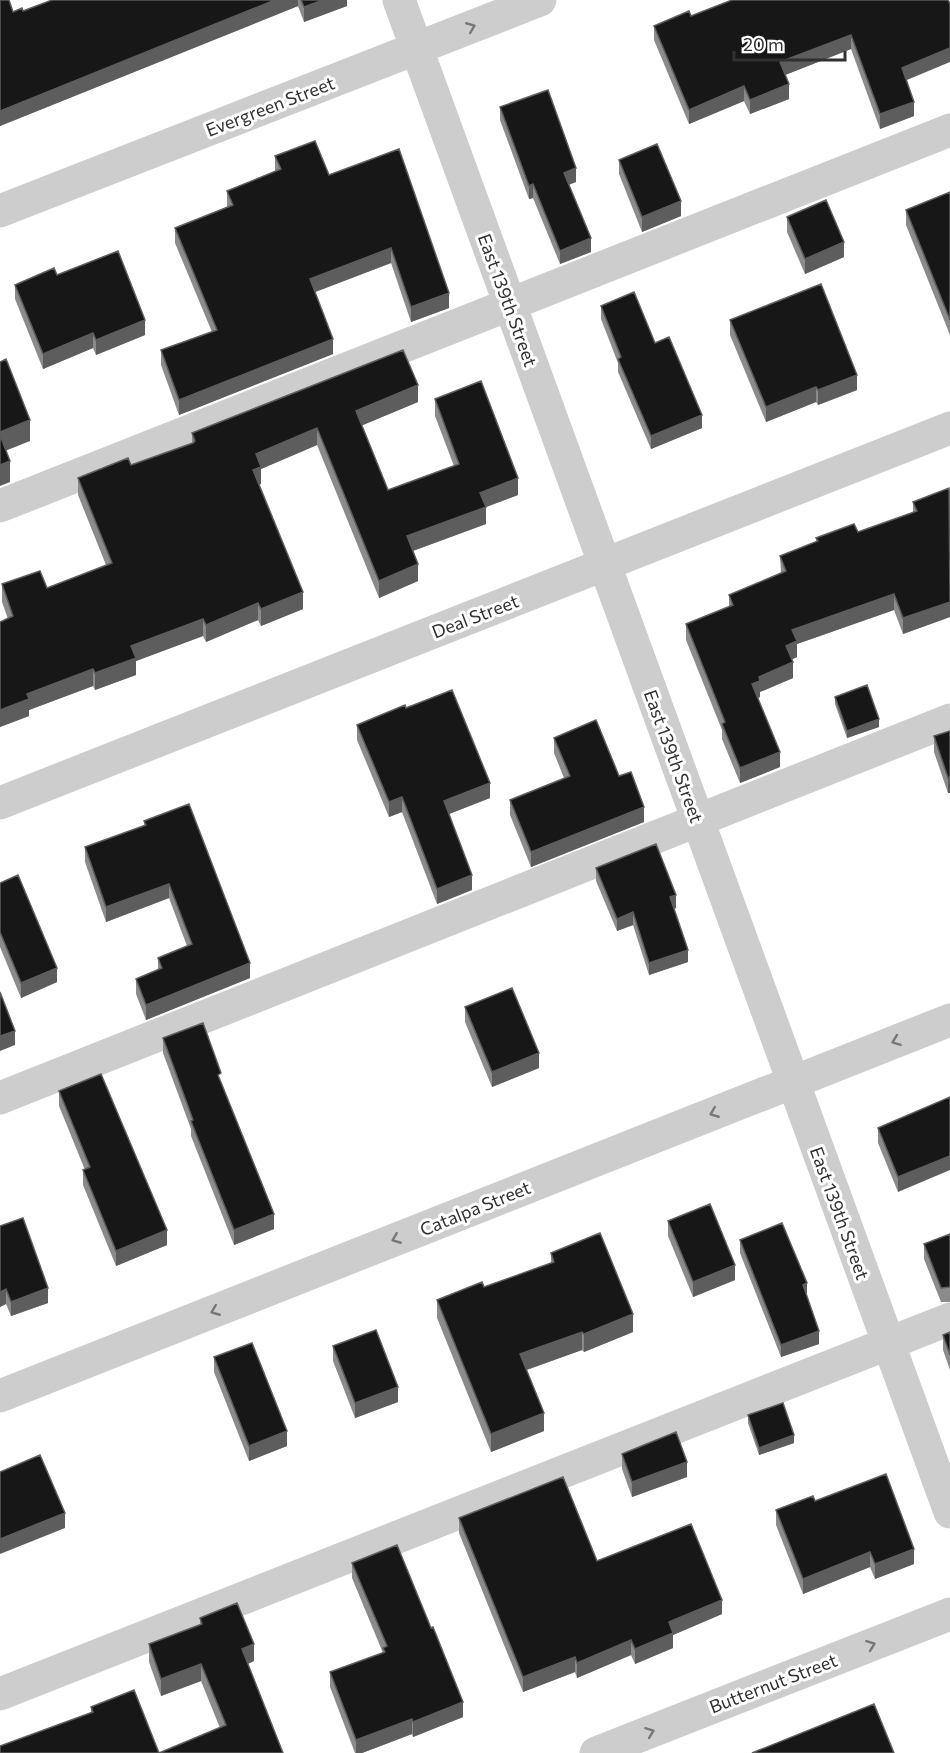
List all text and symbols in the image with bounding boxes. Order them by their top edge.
one-way arrow [465,22,476,34]
scale bar [734,24,845,62]
text: 20 m [743,33,784,55]
street label: Evergreen Street [202,71,338,141]
street label: East 139th Street [474,230,542,370]
street label: Deal Street [429,589,521,643]
street label: East 139th Street [640,686,708,826]
one-way arrow [891,1034,902,1046]
one-way arrow [709,1106,720,1118]
street label: East 139th Street [806,1143,874,1283]
street label: Catalpa Street [416,1176,534,1240]
one-way arrow [391,1232,402,1244]
one-way arrow [210,1303,221,1316]
one-way arrow [865,1640,876,1652]
street label: Butternut Street [706,1649,840,1717]
one-way arrow [645,1726,655,1739]

